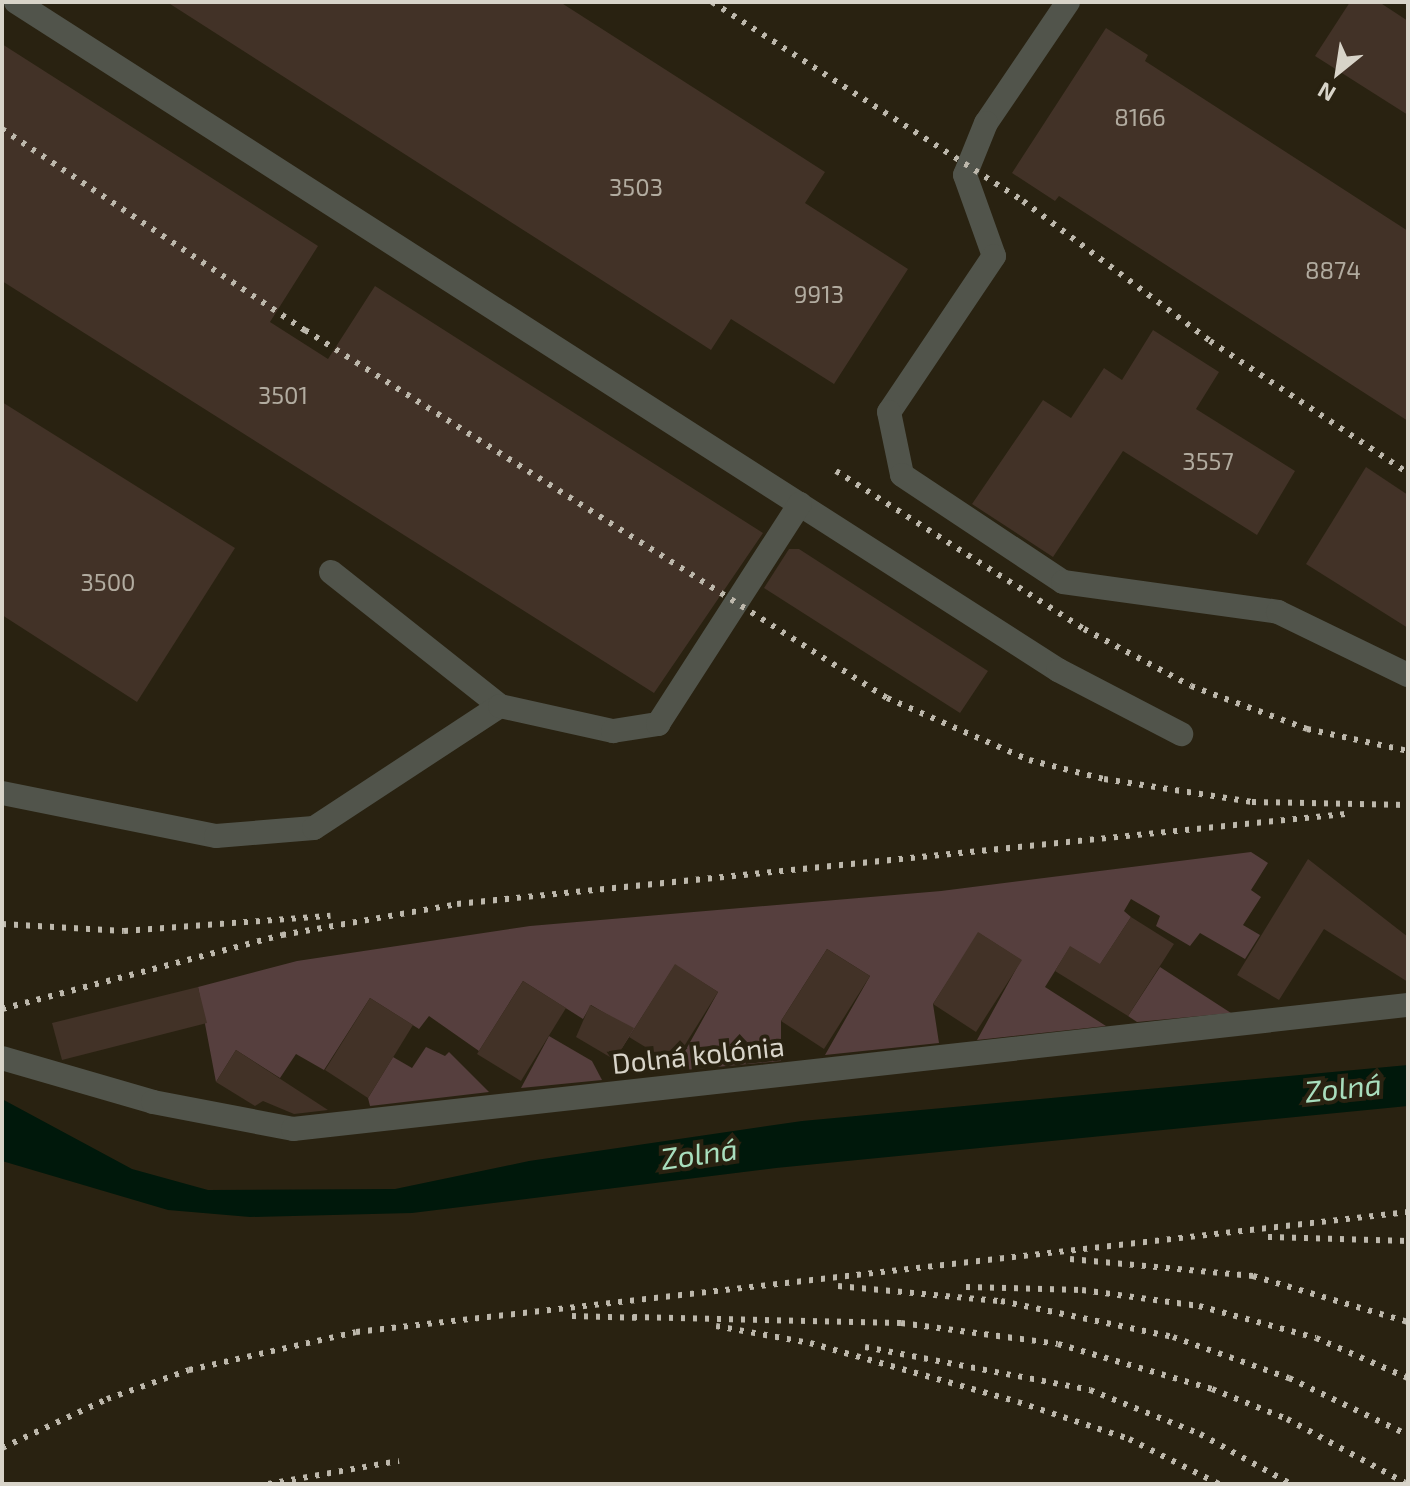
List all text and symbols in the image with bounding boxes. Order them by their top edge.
north arrow [1298,32,1378,112]
text: N [1313,78,1339,108]
house number: 8166 [1114,103,1166,131]
house number: 3503 [609,173,663,201]
house number: 8874 [1305,256,1361,284]
house number: 9913 [794,280,844,308]
house number: 3501 [258,381,308,409]
house number: 3557 [1182,447,1234,475]
house number: 3500 [80,568,136,596]
street label: Dolná kolónia [610,1028,786,1080]
water label: Zolná [1303,1065,1383,1109]
water label: Zolná [658,1130,740,1176]

